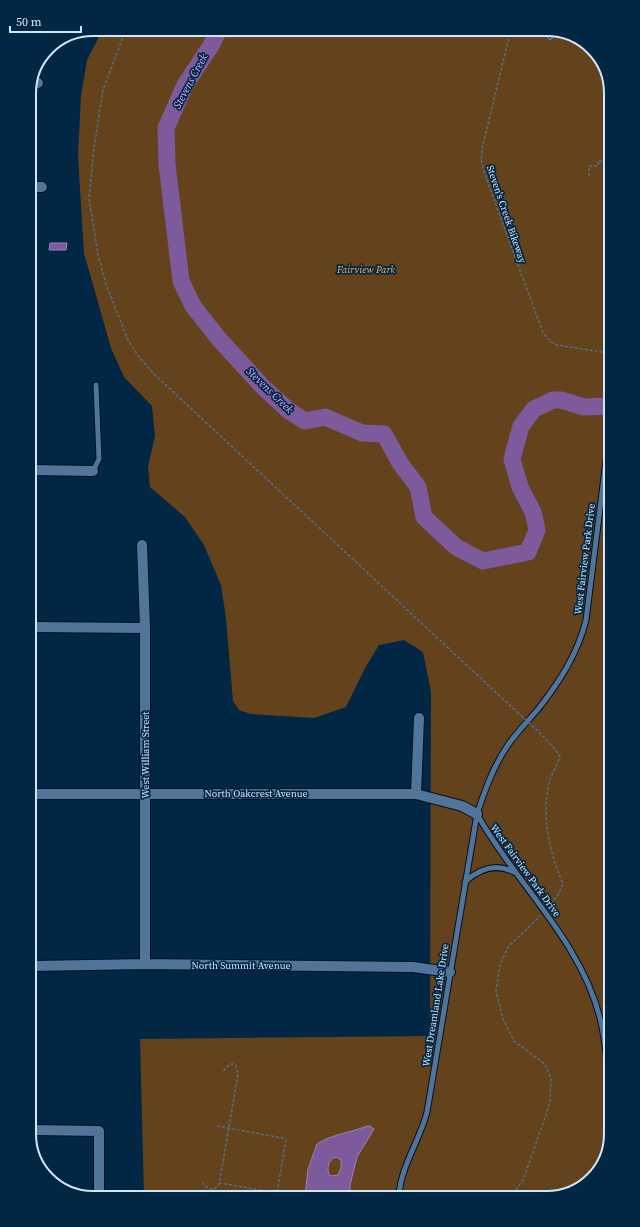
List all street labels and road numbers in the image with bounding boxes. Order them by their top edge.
street label: Steven's Creek Bikeway [484,164,530,266]
street label: West Fairview Park Drive [571,503,598,615]
street label: West William Street [139,711,152,799]
street label: North Oakcrest Avenue [204,787,308,800]
street label: West Fairview Park Drive [488,821,564,919]
street label: West Dreamland Lake Drive [419,943,452,1067]
street label: North Summit Avenue [192,959,291,972]

